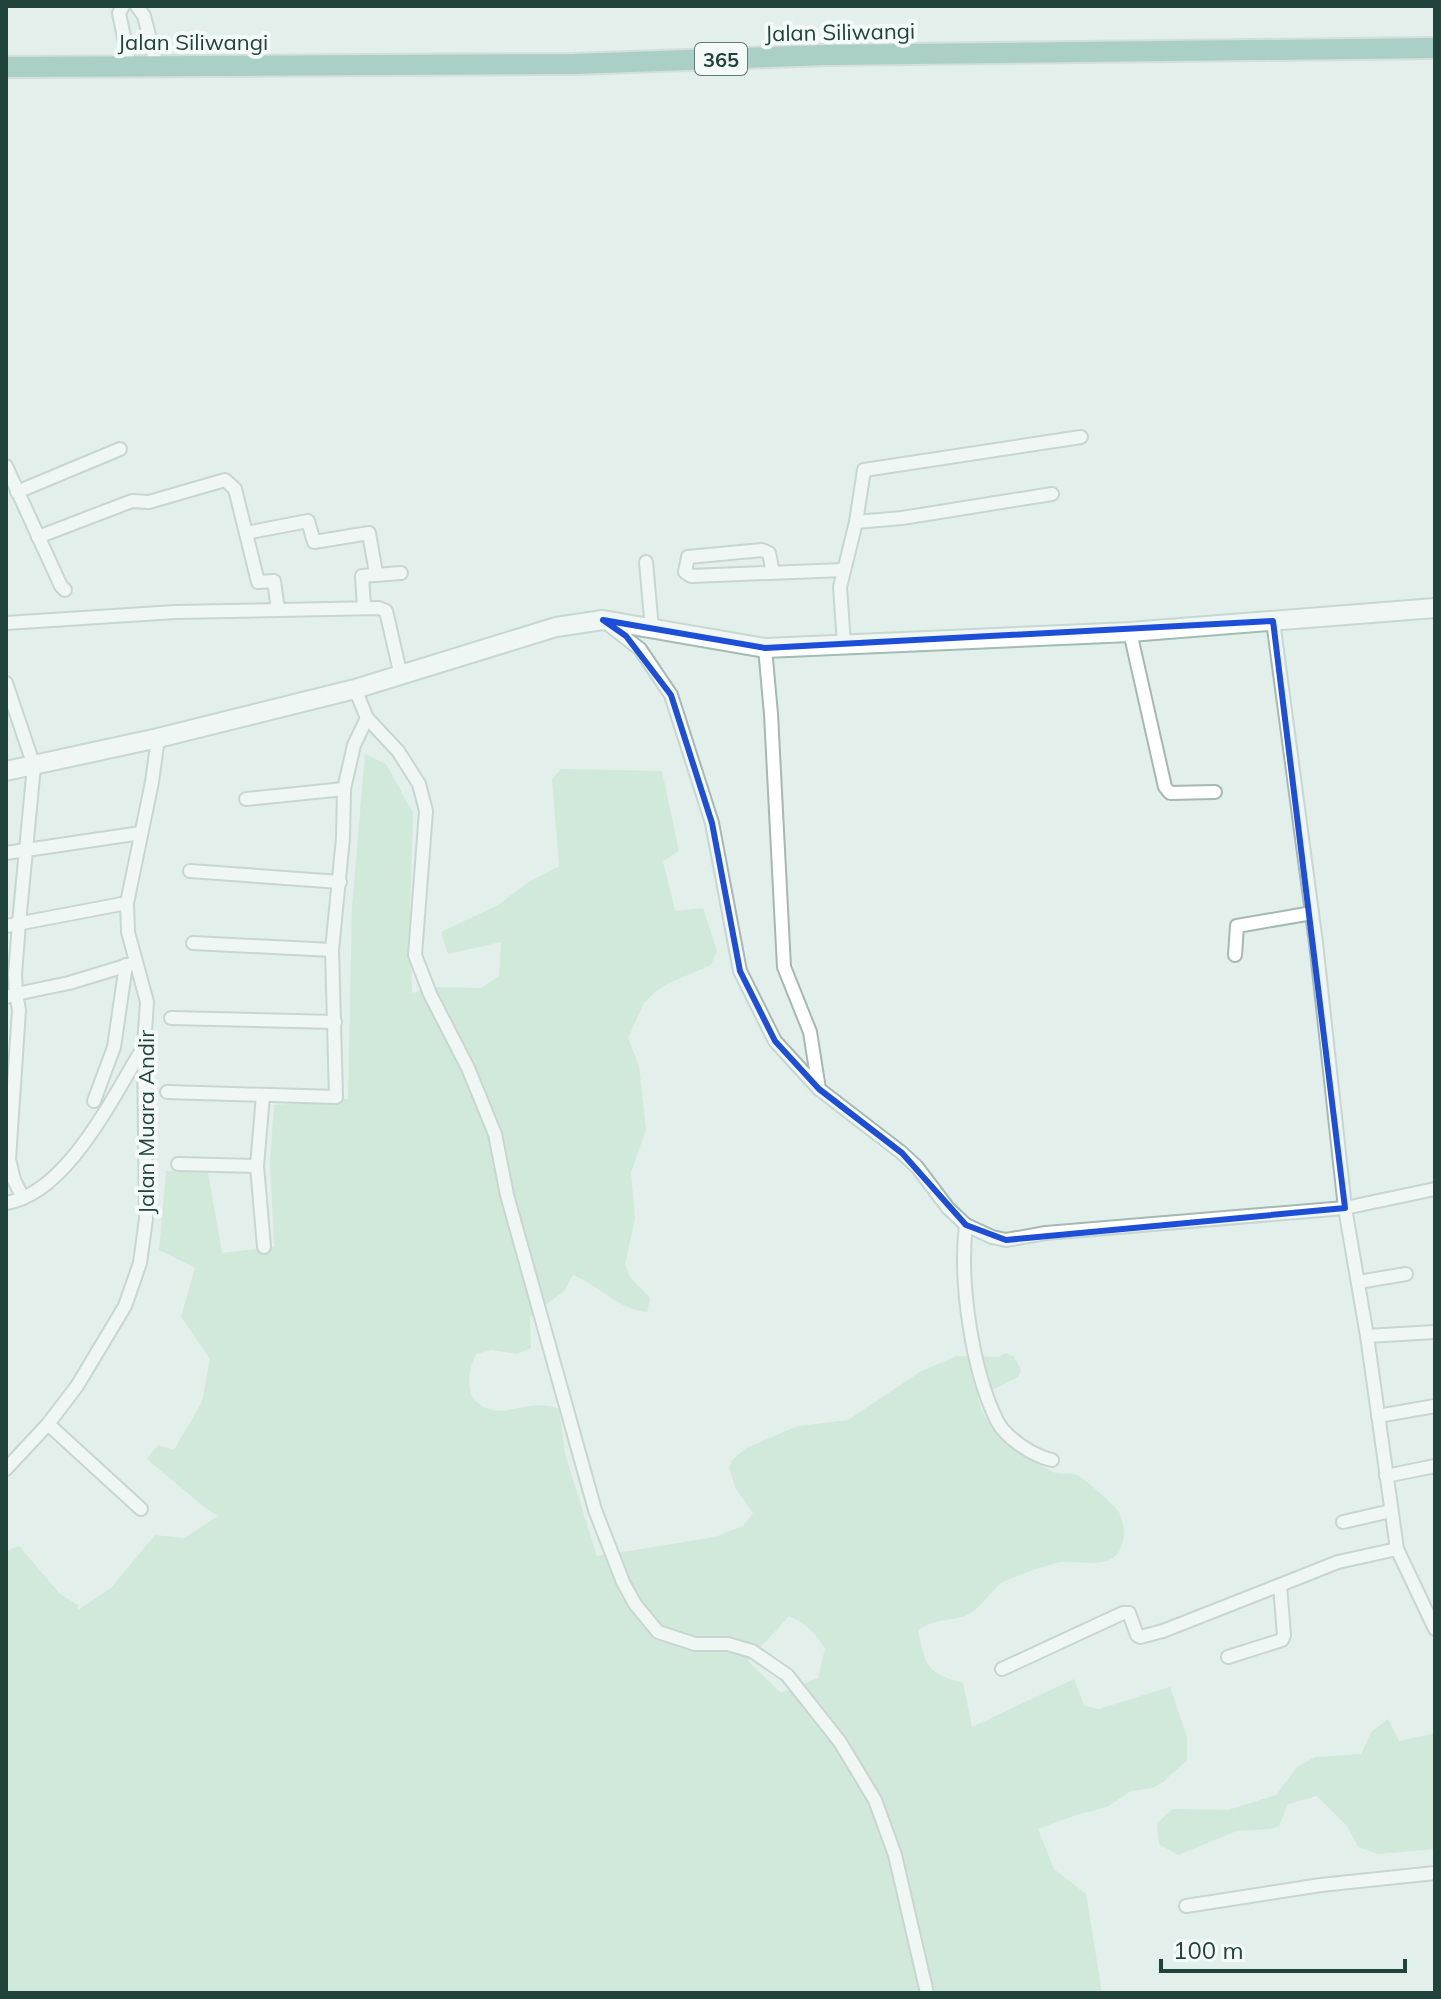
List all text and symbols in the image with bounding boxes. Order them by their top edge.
street label: Jalan Siliwangi [765,17,915,47]
street label: Jalan Siliwangi [118,28,268,56]
road number: 365 [695,43,747,75]
street label: Jalan Muara Andir [132,1030,160,1214]
scale bar [1161,1923,1405,1973]
text: 100 m [1173,1935,1244,1965]

